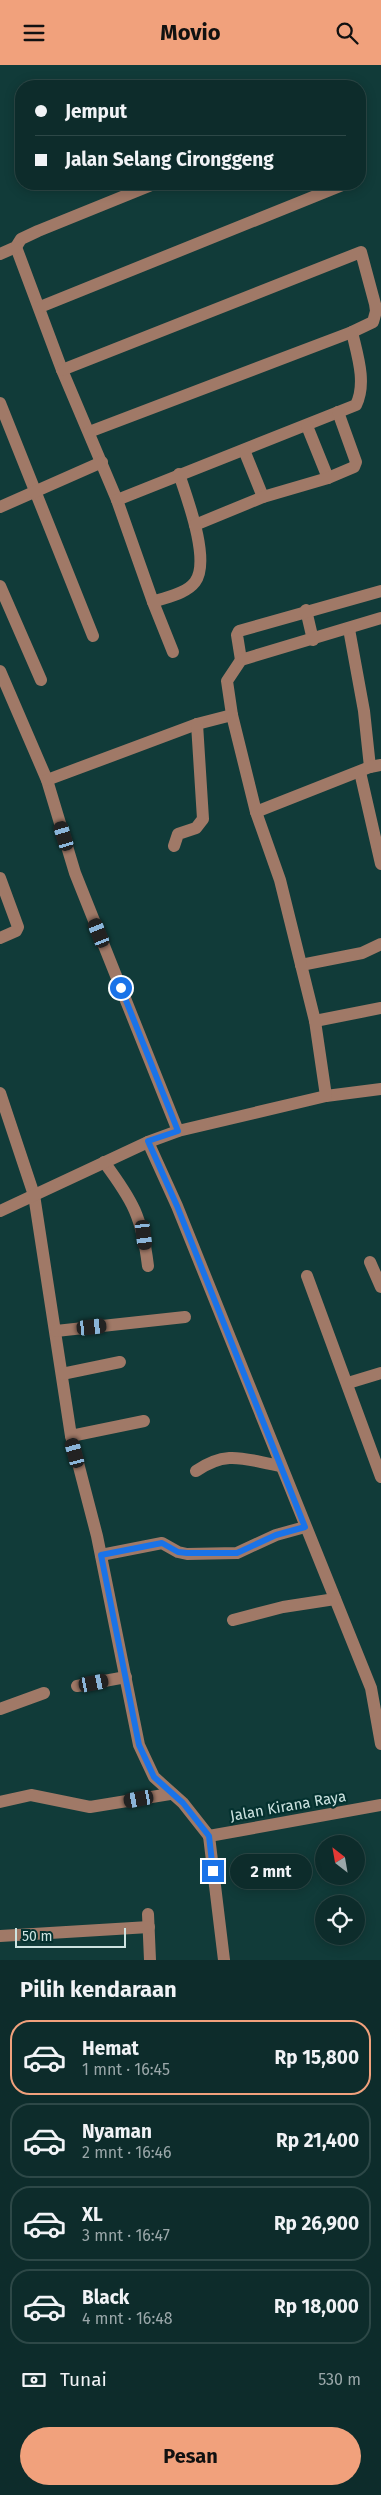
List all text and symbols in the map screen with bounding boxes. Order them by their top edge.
icon: menu [20,19,48,47]
text: Movio [160,19,221,46]
icon: search [333,19,361,47]
text: Jemput [65,100,127,123]
text: Jalan Selang Cironggeng [65,148,274,171]
car [52,819,75,853]
car [86,916,111,950]
route start [110,977,132,999]
car [134,1219,153,1251]
car [76,1318,107,1336]
car [63,1437,86,1469]
car [77,1673,110,1693]
street label: Jalan Kirana Raya [229,1787,347,1825]
car [122,1789,155,1809]
north arrow [315,1835,365,1885]
map controls [315,1835,365,1945]
callout: 2 mnt [230,1853,313,1889]
route end [202,1860,224,1882]
text: 2 mnt [251,1862,292,1881]
button: locate [315,1895,365,1945]
scale bar [15,1925,126,1948]
text: 50 m [22,1928,53,1945]
text: Pilih kendaraan [20,1976,177,2003]
icon: car [22,2035,67,2080]
text: Hemat [82,2037,139,2060]
text: Rp 15,800 [275,2046,359,2069]
text: 1 mnt · 16:45 [82,2060,170,2079]
icon: car [22,2118,67,2163]
text: Nyaman [82,2120,152,2143]
text: Rp 21,400 [276,2129,359,2152]
text: 2 mnt · 16:46 [82,2143,172,2162]
icon: car [22,2201,67,2246]
text: XL [82,2203,103,2226]
text: Rp 26,900 [274,2212,359,2235]
text: 3 mnt · 16:47 [82,2226,170,2245]
icon: car [22,2284,67,2329]
text: Black [82,2286,129,2309]
text: Rp 18,000 [274,2295,359,2318]
text: 4 mnt · 16:48 [82,2309,172,2328]
icon: cash [20,2366,48,2394]
text: Tunai [60,2368,107,2391]
text: 530 m [318,2370,361,2389]
button: Pesan [20,2427,361,2485]

